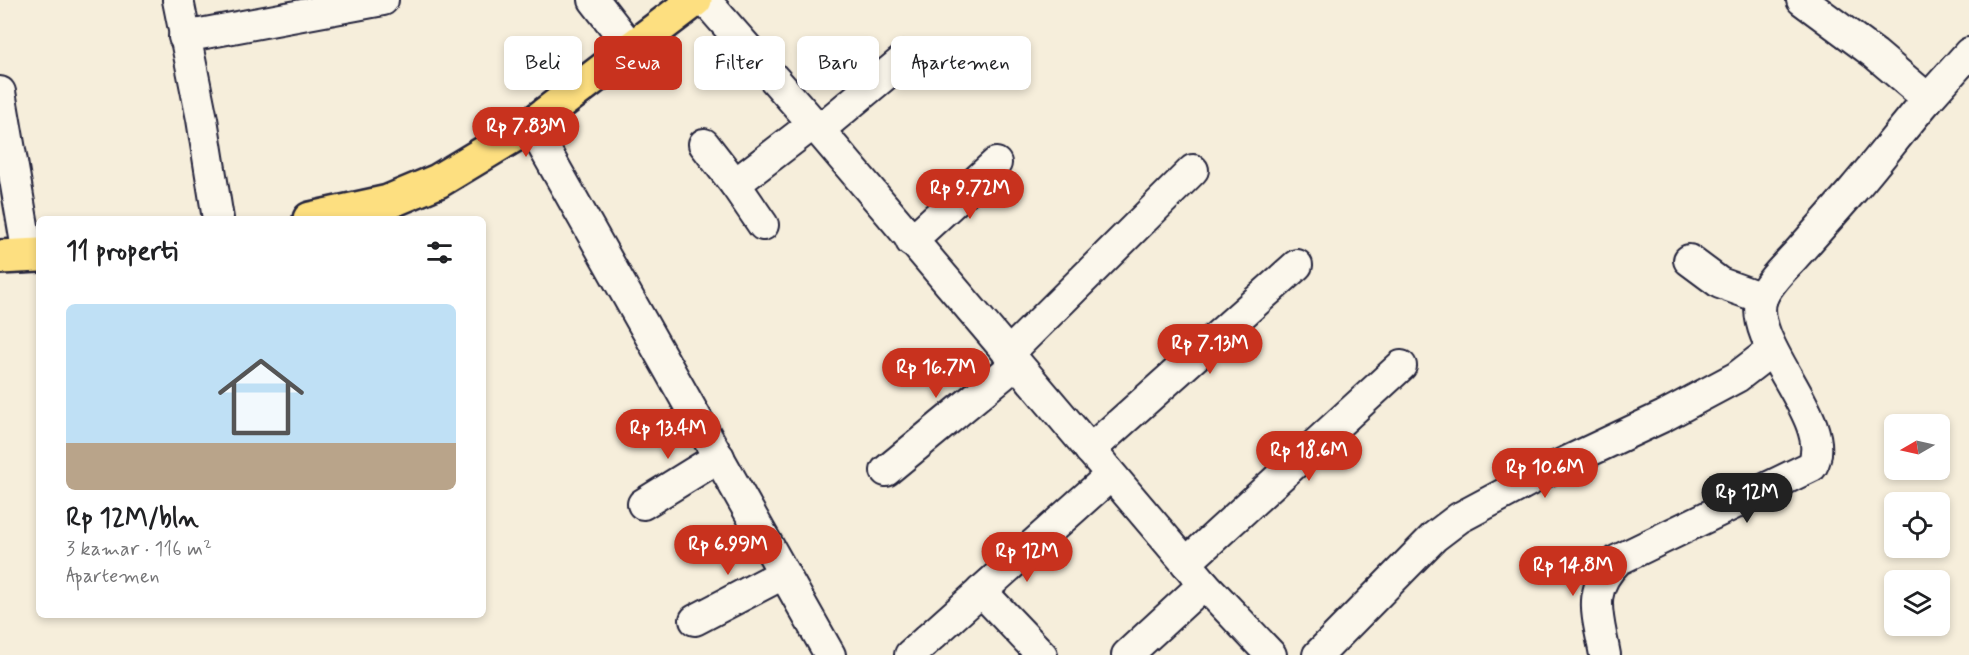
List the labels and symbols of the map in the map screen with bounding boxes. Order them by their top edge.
pin: Rp 7.83M [464,107,588,158]
pin: Rp 9.72M [908,169,1032,220]
pin: Rp 7.13M [1148,324,1272,375]
pin: Rp 16.7M [874,348,998,399]
pin: Rp 13.4M [606,409,730,460]
north arrow [1884,414,1950,480]
pin: Rp 18.6M [1247,431,1371,482]
pin: Rp 10.6M [1483,448,1607,499]
pin: Rp 12M [1698,473,1796,524]
pin: Rp 6.99M [666,525,790,576]
pin: Rp 12M [978,532,1076,583]
pin: Rp 14.8M [1511,546,1635,597]

